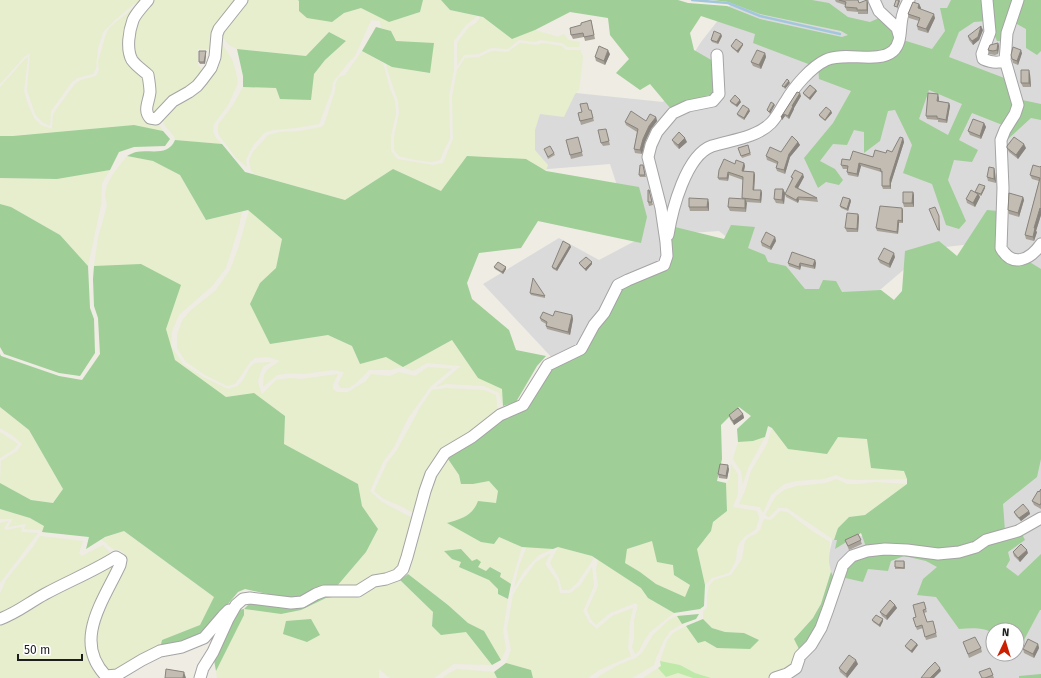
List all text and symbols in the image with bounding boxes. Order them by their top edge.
north arrow [985,622,1025,662]
text: N [1002,626,1010,639]
scale bar [18,636,82,662]
text: 50 m [24,643,50,657]

